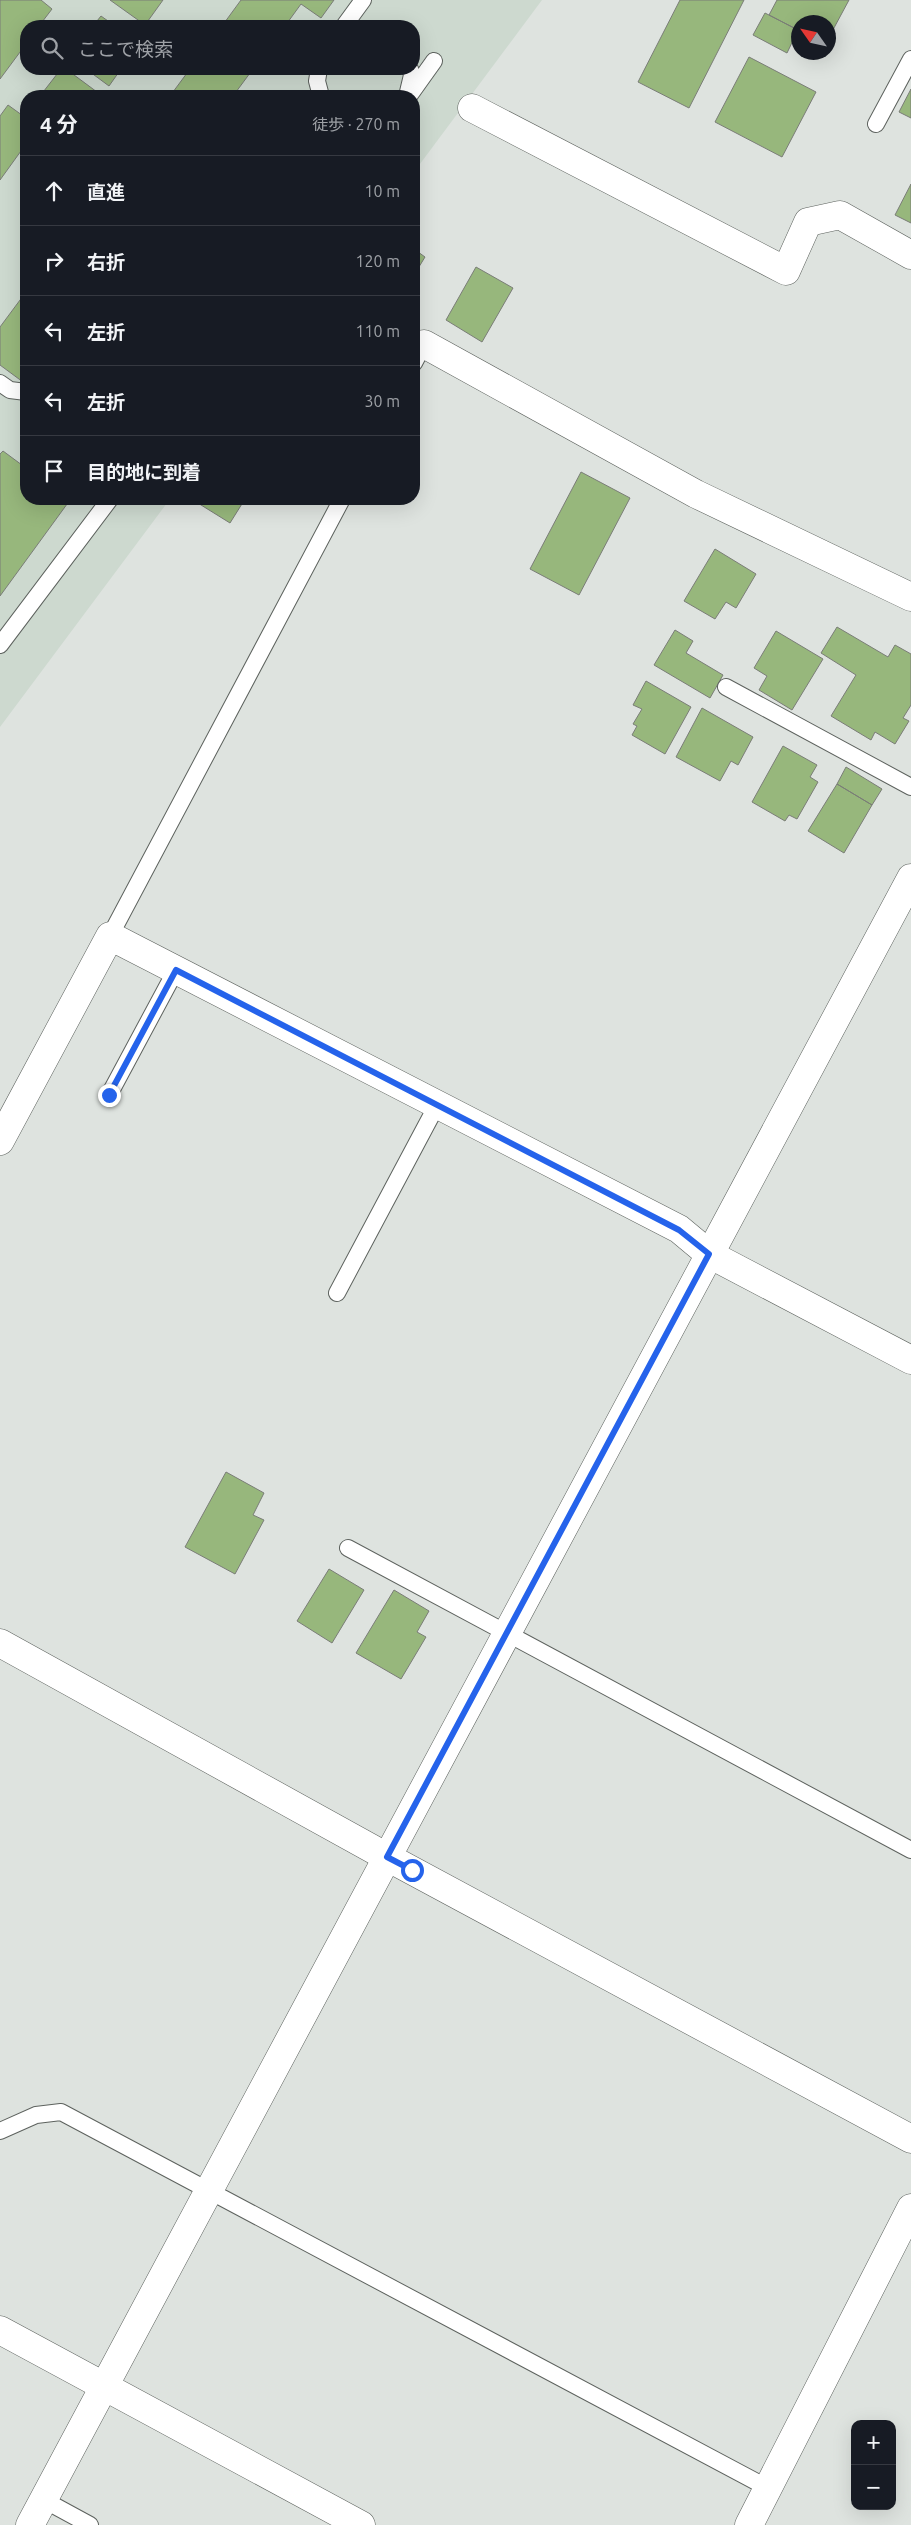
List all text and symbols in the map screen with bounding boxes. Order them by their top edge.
north arrow [791,15,836,60]
search box [20,20,420,75]
icon: search [38,34,66,62]
text: ここで検索 [78,38,173,60]
text: 4 分 [40,112,78,136]
text: 徒歩 · 270 m [312,115,400,133]
icon: ahead [40,177,68,205]
text: 直進 [87,181,125,203]
text: 10 m [364,182,400,200]
icon: right [40,247,68,275]
text: 右折 [87,251,125,273]
text: 120 m [355,252,400,270]
icon: left [40,317,68,345]
text: 左折 [87,321,125,343]
text: 110 m [355,322,400,340]
icon: left [40,387,68,415]
text: 左折 [87,391,125,413]
text: 30 m [364,392,400,410]
icon: arrive [40,457,68,485]
text: 目的地に到着 [87,461,201,483]
route end [98,1084,121,1107]
route start [401,1859,424,1882]
map controls [851,2420,896,2510]
button: + [851,2420,896,2465]
button: − [851,2465,896,2510]

